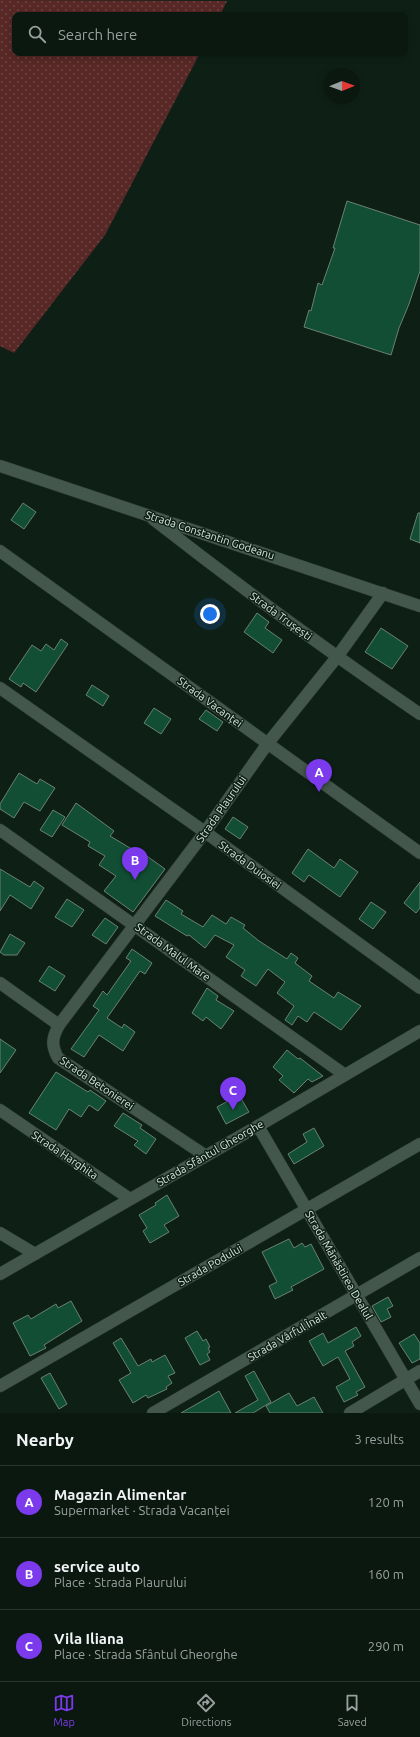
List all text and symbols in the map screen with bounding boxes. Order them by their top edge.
search box [12,12,408,56]
icon: search [26,23,48,45]
text: Search here [58,26,137,43]
north arrow [324,68,360,104]
street label: Strada Constantin Godeanu [144,508,276,562]
street label: Strada Trușești [248,590,314,642]
your location [200,604,220,624]
street label: Strada Vacanței [175,675,245,729]
pin: A [306,759,332,792]
street label: Strada Plaurului [194,774,248,844]
street label: Strada Duiosiei [217,838,283,892]
pin: B [122,847,148,880]
street label: Strada Malul Mare [133,921,213,983]
street label: Strada Betonierei [58,1054,136,1112]
pin: C [220,1077,246,1110]
street label: Strada Sfântul Gheorghe [154,1117,266,1189]
street label: Strada Harghita [30,1128,100,1182]
street label: Strada Mănăstirea Dealul [303,1209,375,1322]
street label: Strada Podului [176,1242,244,1288]
street label: Strada Vârful Înalt [245,1307,329,1363]
text: Nearby [16,1430,74,1449]
text: 3 results [354,1432,404,1446]
text: Magazin Alimentar [54,1486,186,1503]
text: A [24,1495,34,1509]
text: 120 m [368,1495,404,1509]
text: Supermarket · Strada Vacanței [54,1503,230,1517]
text: service auto [54,1558,140,1575]
text: B [25,1567,33,1581]
text: 160 m [368,1567,404,1581]
text: Place · Strada Plaurului [54,1575,187,1589]
text: Vila Iliana [54,1630,124,1647]
text: C [25,1639,33,1653]
text: 290 m [368,1639,404,1653]
text: Place · Strada Sfântul Gheorghe [54,1647,238,1661]
tab: Map [53,1692,75,1728]
tab: Directions [181,1692,231,1728]
tab: Saved [338,1692,367,1728]

